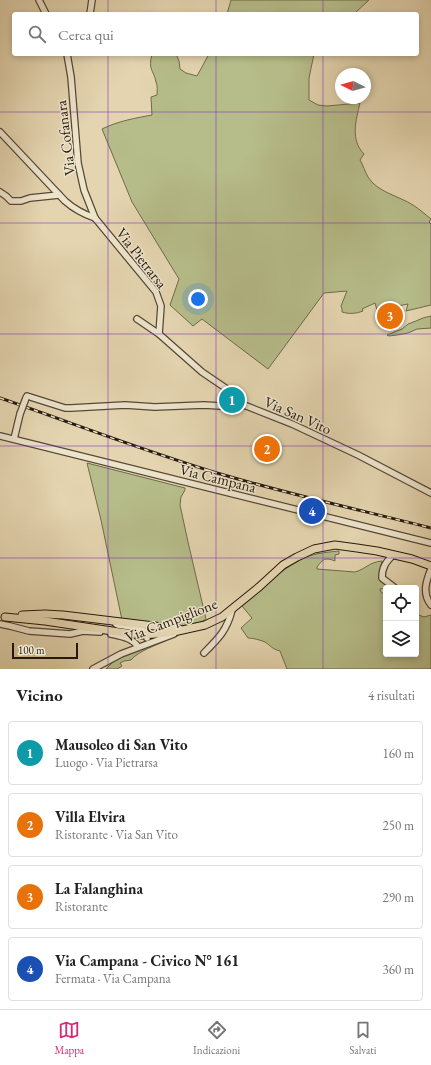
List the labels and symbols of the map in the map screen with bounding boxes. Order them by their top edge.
north arrow [335,68,371,104]
street label: Via Cofanara [51,99,79,177]
street label: Via Pietrarsa [112,224,172,292]
your location [188,289,208,309]
pin: 3 [377,301,403,331]
pin: 1 [219,385,245,415]
street label: Via San Vito [261,392,335,438]
pin: 2 [254,434,280,464]
street label: Via Campana [178,459,258,497]
pin: 4 [299,496,325,526]
street label: Via Campiglione [122,594,220,646]
scale bar [12,641,78,660]

